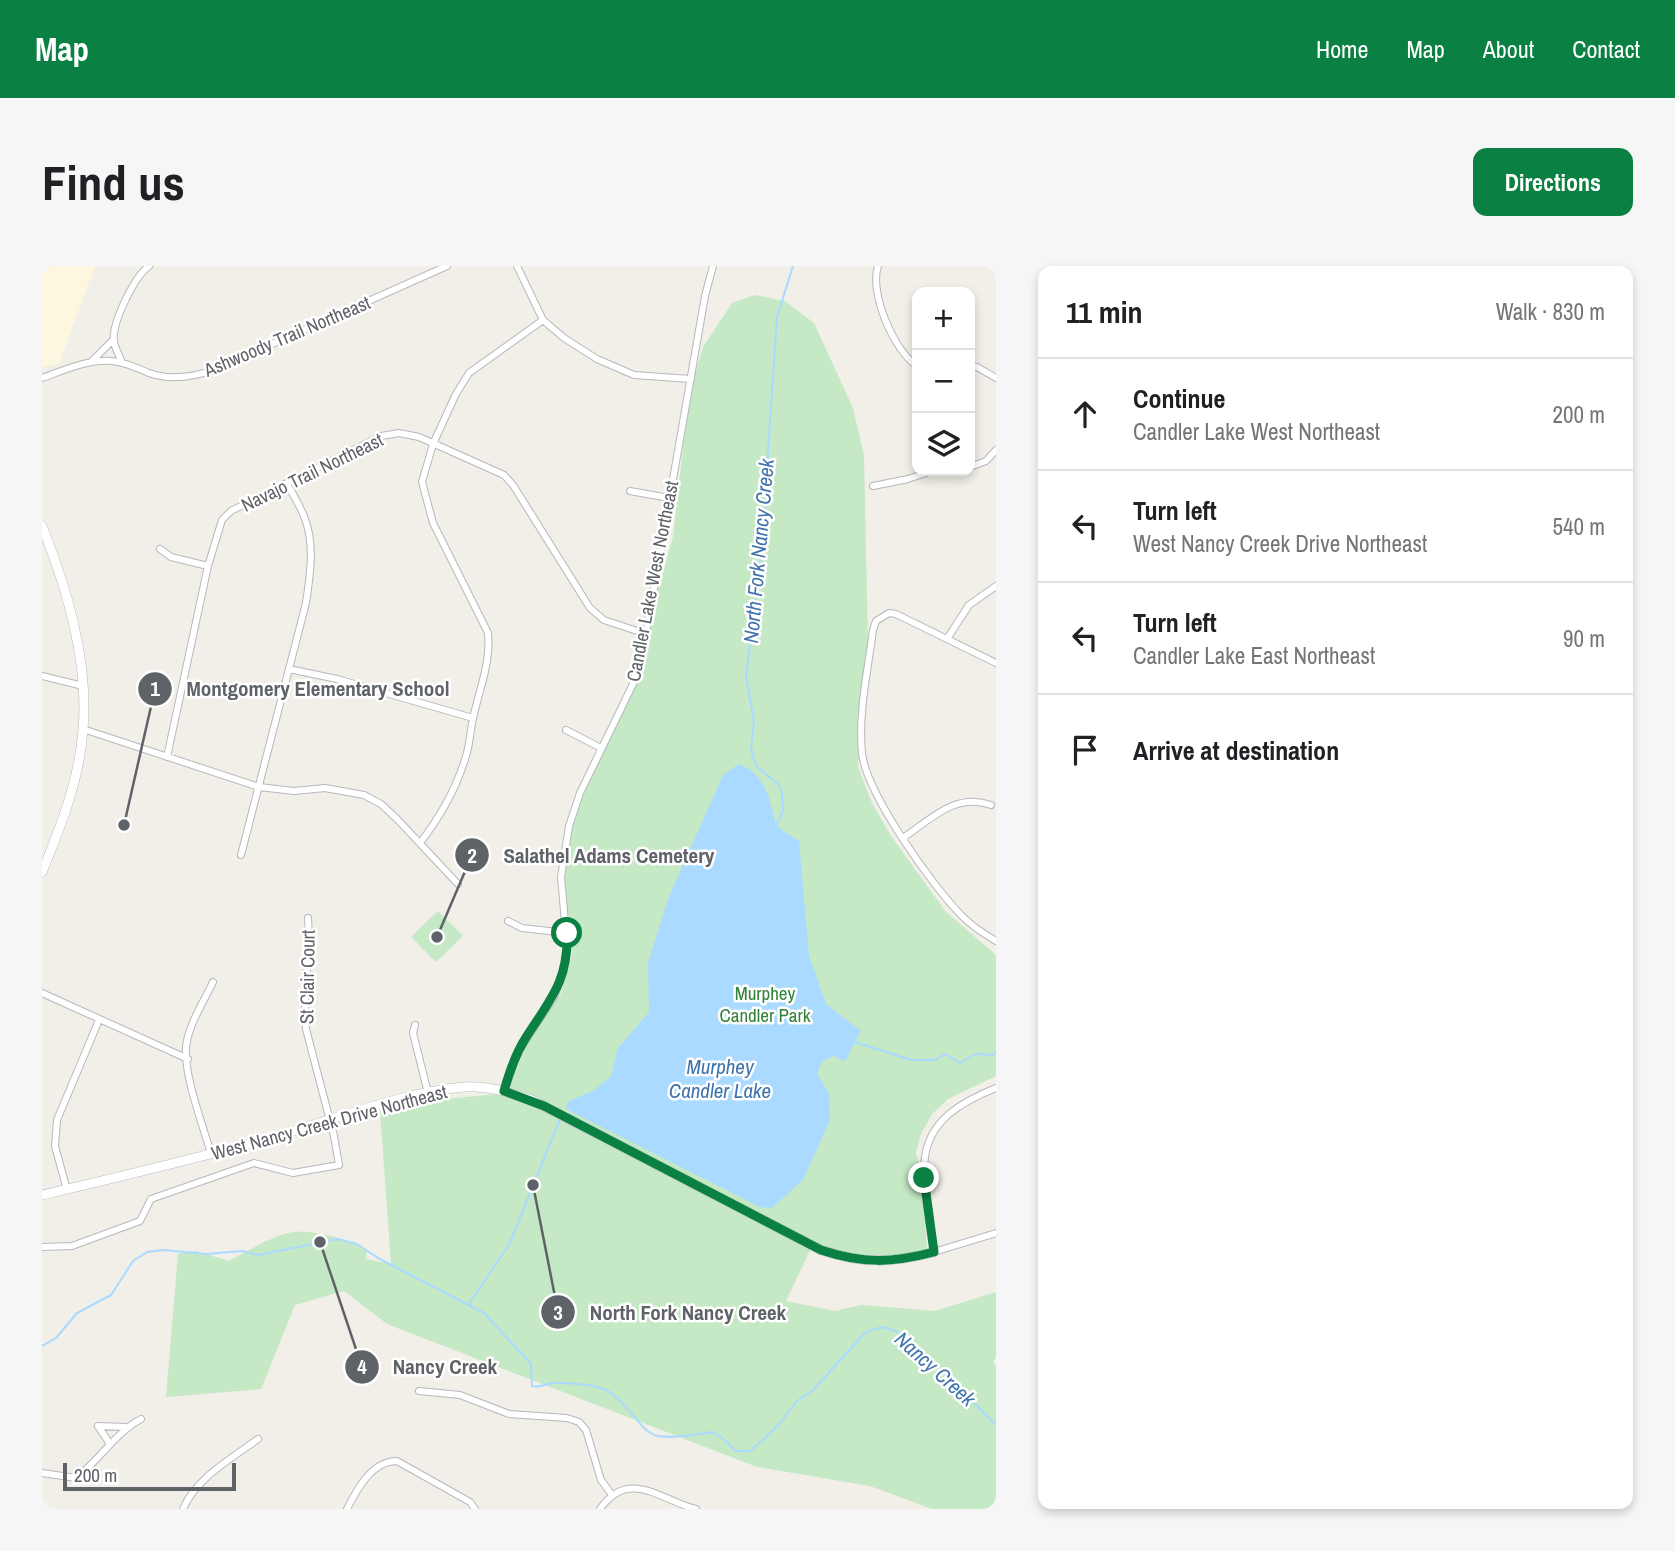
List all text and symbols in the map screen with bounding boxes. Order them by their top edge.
text: Map [35,27,89,71]
text: Home [1316,33,1368,65]
text: Map [1406,33,1445,65]
text: About [1483,33,1534,65]
text: Contact [1572,33,1640,65]
button: Directions [1473,148,1633,216]
text: Find us [42,149,185,215]
map controls [912,287,975,476]
button: + [912,287,975,350]
street label: Ashwoody Trail Northeast [199,289,375,383]
text: 11 min [1066,292,1143,332]
text: Walk · 830 m [1496,296,1605,327]
button: − [912,350,975,413]
text: Continue [1133,381,1225,416]
icon: ahead [1066,395,1104,433]
text: 200 m [1553,399,1605,430]
button: layers [912,413,975,476]
text: Candler Lake West Northeast [1133,416,1380,447]
street label: Navajo Trail Northeast [237,426,388,518]
water label: North Fork Nancy Creek [736,456,781,644]
street label: Candler Lake West Northeast [620,478,684,684]
text: Turn left [1133,493,1217,528]
icon: left [1066,507,1104,545]
text: 540 m [1553,511,1605,542]
text: West Nancy Creek Drive Northeast [1133,528,1427,559]
text: Turn left [1133,605,1217,640]
icon: left [1066,619,1104,657]
text: 90 m [1563,623,1605,654]
text: Candler Lake East Northeast [1133,640,1375,671]
callout: Montgomery Elementary School [137,668,463,710]
text: 1 [150,674,160,703]
text: Montgomery Elementary School [186,674,450,703]
icon: arrive [1066,731,1104,769]
text: Arrive at destination [1133,733,1339,768]
callout: Salathel Adams Cemetery [454,834,729,876]
text: 2 [467,841,477,870]
text: Salathel Adams Cemetery [504,841,715,870]
route start [551,917,582,948]
street label: St Clair Court [293,929,321,1024]
park label: Murphey Candler Park [720,980,811,1028]
water label: Murphey Candler Lake [669,1052,771,1105]
street label: West Nancy Creek Drive Northeast [208,1078,450,1166]
route end [908,1162,939,1193]
callout: North Fork Nancy Creek [541,1291,800,1333]
text: 3 [553,1298,563,1327]
text: North Fork Nancy Creek [590,1298,787,1327]
water label: Nancy Creek [889,1325,983,1414]
callout: Nancy Creek [344,1346,511,1388]
text: 4 [357,1352,367,1381]
text: Nancy Creek [393,1352,498,1381]
scale bar [63,1460,236,1492]
text: 200 m [74,1462,117,1488]

